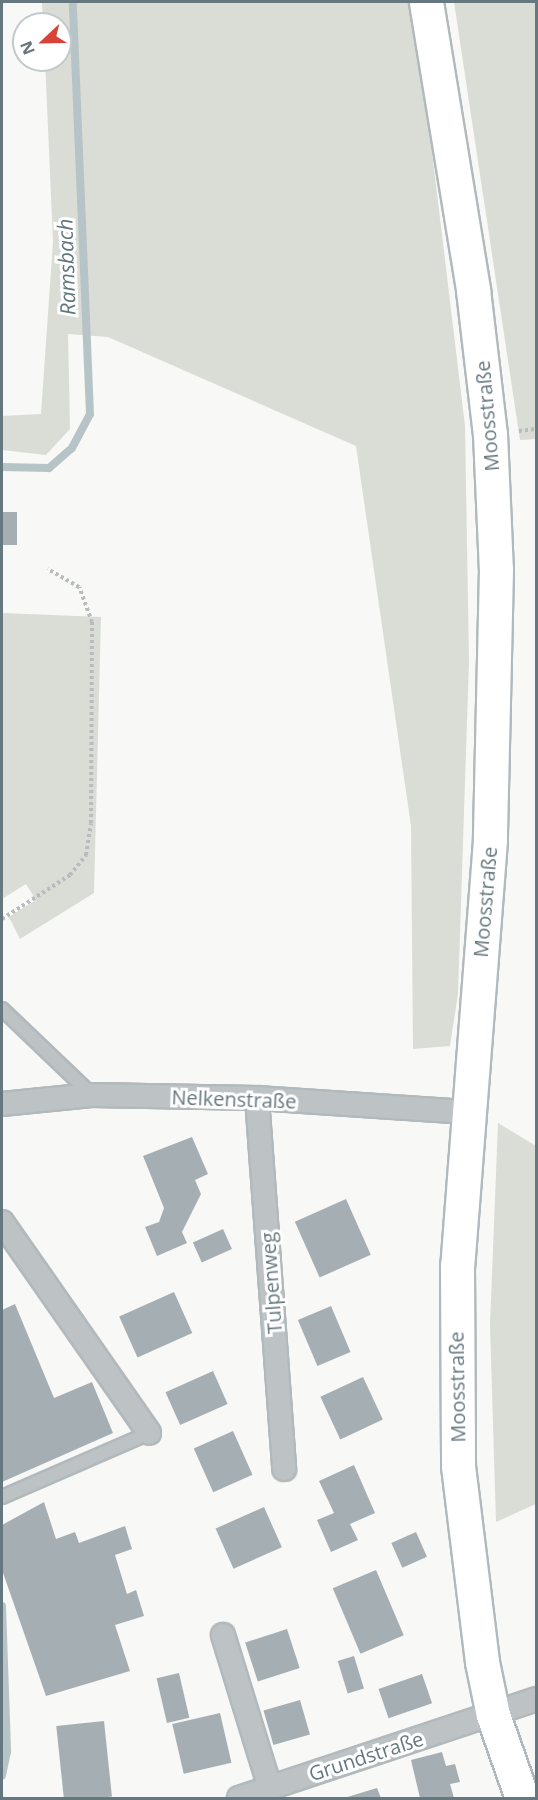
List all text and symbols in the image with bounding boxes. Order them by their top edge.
north arrow [12,12,72,72]
text: N [15,38,40,58]
water label: Ramsbach [52,218,80,316]
street label: Moosstraße [470,360,504,472]
street label: Moosstraße [468,846,502,958]
street label: Nelkenstraße [171,1085,297,1113]
street label: Tulpenweg [255,1231,287,1335]
street label: Moosstraße [444,1331,470,1443]
street label: Grundstraße [306,1726,426,1786]

